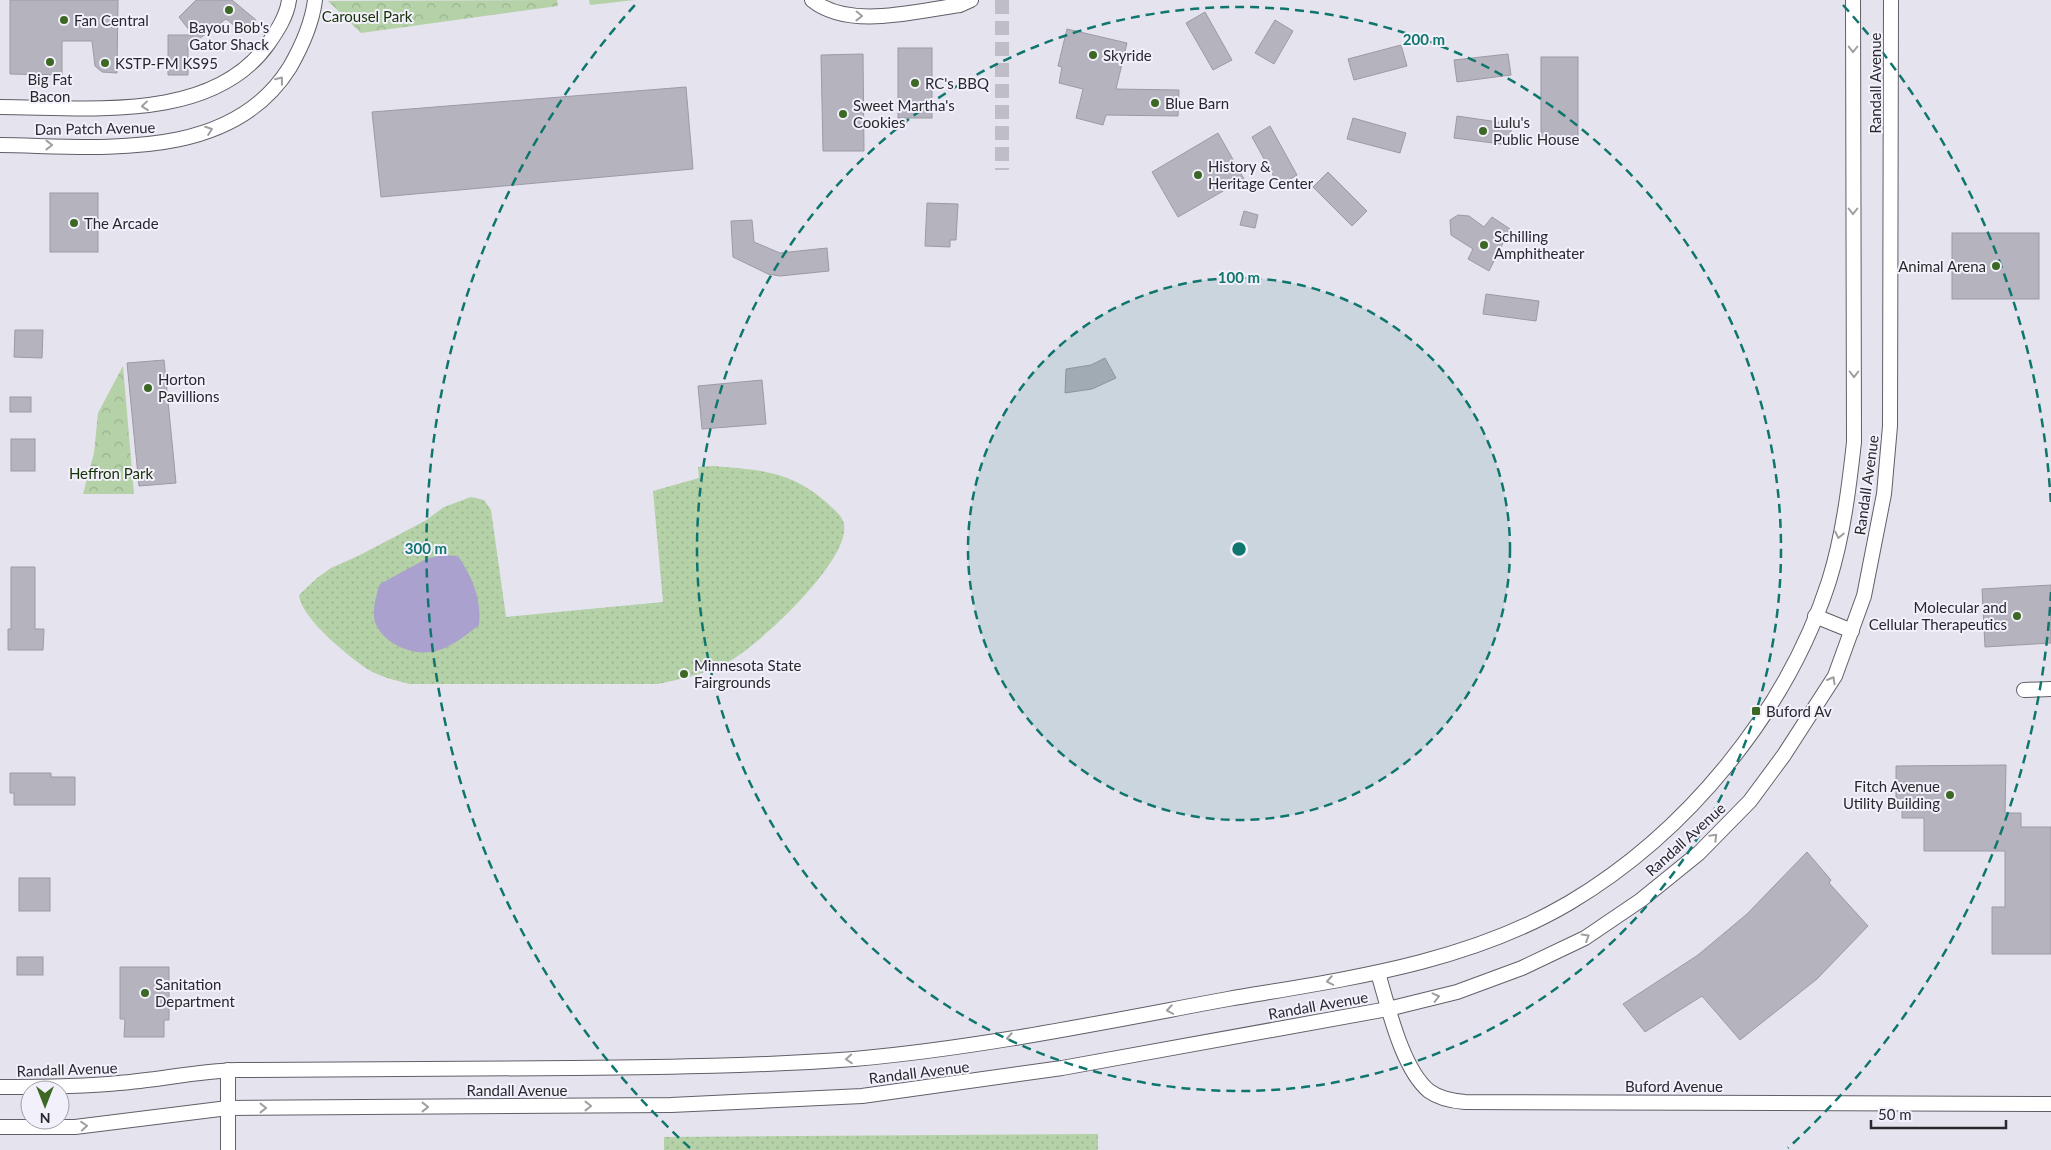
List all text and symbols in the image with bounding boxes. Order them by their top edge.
marker: Bayou Bob's Gator Shack [223,4,235,16]
park label: Carousel Park [322,7,413,25]
place label: Fan Central [74,11,149,29]
one-way arrow [856,11,864,21]
marker: Fan Central [58,14,70,26]
place label: Bayou Bob's Gator Shack [189,18,269,53]
text: 200 m [1403,30,1445,48]
street label: Randall Avenue [1866,32,1884,134]
one-way arrow [1848,45,1858,53]
place label: Skyride [1103,46,1152,64]
marker: Skyride [1087,49,1099,61]
place label: KSTP-FM KS95 [115,54,218,72]
marker: Big Fat Bacon [44,56,56,68]
marker: KSTP-FM KS95 [99,57,111,69]
place label: Big Fat Bacon [28,70,73,105]
place label: RC's BBQ [925,74,989,92]
one-way arrow [274,77,283,86]
marker: RC's BBQ [909,77,921,89]
place label: Blue Barn [1165,94,1229,112]
place label: Sweet Martha's Cookies [853,96,955,131]
marker: Blue Barn [1149,97,1161,109]
one-way arrow [141,100,149,111]
marker: Sweet Martha's Cookies [837,108,849,120]
place label: Lulu's Public House [1493,113,1579,148]
street label: Dan Patch Avenue [34,118,156,138]
marker: Lulu's Public House [1477,125,1489,137]
one-way arrow [205,126,213,136]
one-way arrow [45,140,53,150]
place label: History & Heritage Center [1208,157,1314,192]
marker: History & Heritage Center [1192,169,1204,181]
one-way arrow [1848,208,1858,215]
place label: The Arcade [84,214,159,232]
marker: The Arcade [68,217,80,229]
place label: Schilling Amphitheater [1494,227,1585,262]
marker: Schilling Amphitheater [1478,239,1490,251]
place label: Animal Arena [1898,257,1986,275]
marker: Animal Arena [1990,260,2002,272]
text: 100 m [1218,268,1260,286]
place label: Horton Pavillions [158,370,219,405]
one-way arrow [1849,370,1859,378]
marker: Horton Pavillions [142,382,154,394]
street label: Randall Avenue [1850,434,1882,536]
park label: Heffron Park [69,464,153,482]
one-way arrow [1834,530,1845,539]
text: 300 m [405,539,447,557]
centre of rings [1230,540,1248,558]
place label: Molecular and Cellular Therapeutics [1869,598,2007,633]
marker: Molecular and Cellular Therapeutics [2011,610,2023,622]
place label: Minnesota State Fairgrounds [694,656,801,691]
marker: Minnesota State Fairgrounds [678,668,690,680]
one-way arrow [1826,676,1836,685]
place label: Buford Av [1766,702,1832,720]
marker: Buford Av [1750,705,1762,717]
place label: Fitch Avenue Utility Building [1843,777,1940,812]
marker: Fitch Avenue Utility Building [1944,789,1956,801]
street label: Randall Avenue [1641,798,1729,879]
one-way arrow [1708,834,1717,843]
one-way arrow [1581,933,1590,943]
place label: Sanitation Department [155,975,235,1010]
one-way arrow [1326,976,1334,986]
marker: Sanitation Department [139,987,151,999]
street label: Randall Avenue [1267,987,1369,1023]
one-way arrow [1431,992,1440,1003]
one-way arrow [1166,1004,1174,1014]
one-way arrow [1006,1032,1014,1042]
one-way arrow [845,1053,853,1064]
street label: Randall Avenue [868,1057,970,1087]
street label: Randall Avenue [16,1058,118,1080]
street label: Buford Avenue [1625,1077,1723,1095]
north arrow [20,1080,70,1130]
street label: Randall Avenue [466,1081,568,1099]
scale bar [1871,1098,2006,1130]
one-way arrow [584,1101,592,1111]
one-way arrow [422,1102,429,1112]
one-way arrow [259,1103,267,1113]
text: 50 m [1878,1105,1912,1123]
text: N [40,1110,50,1127]
one-way arrow [80,1121,88,1132]

